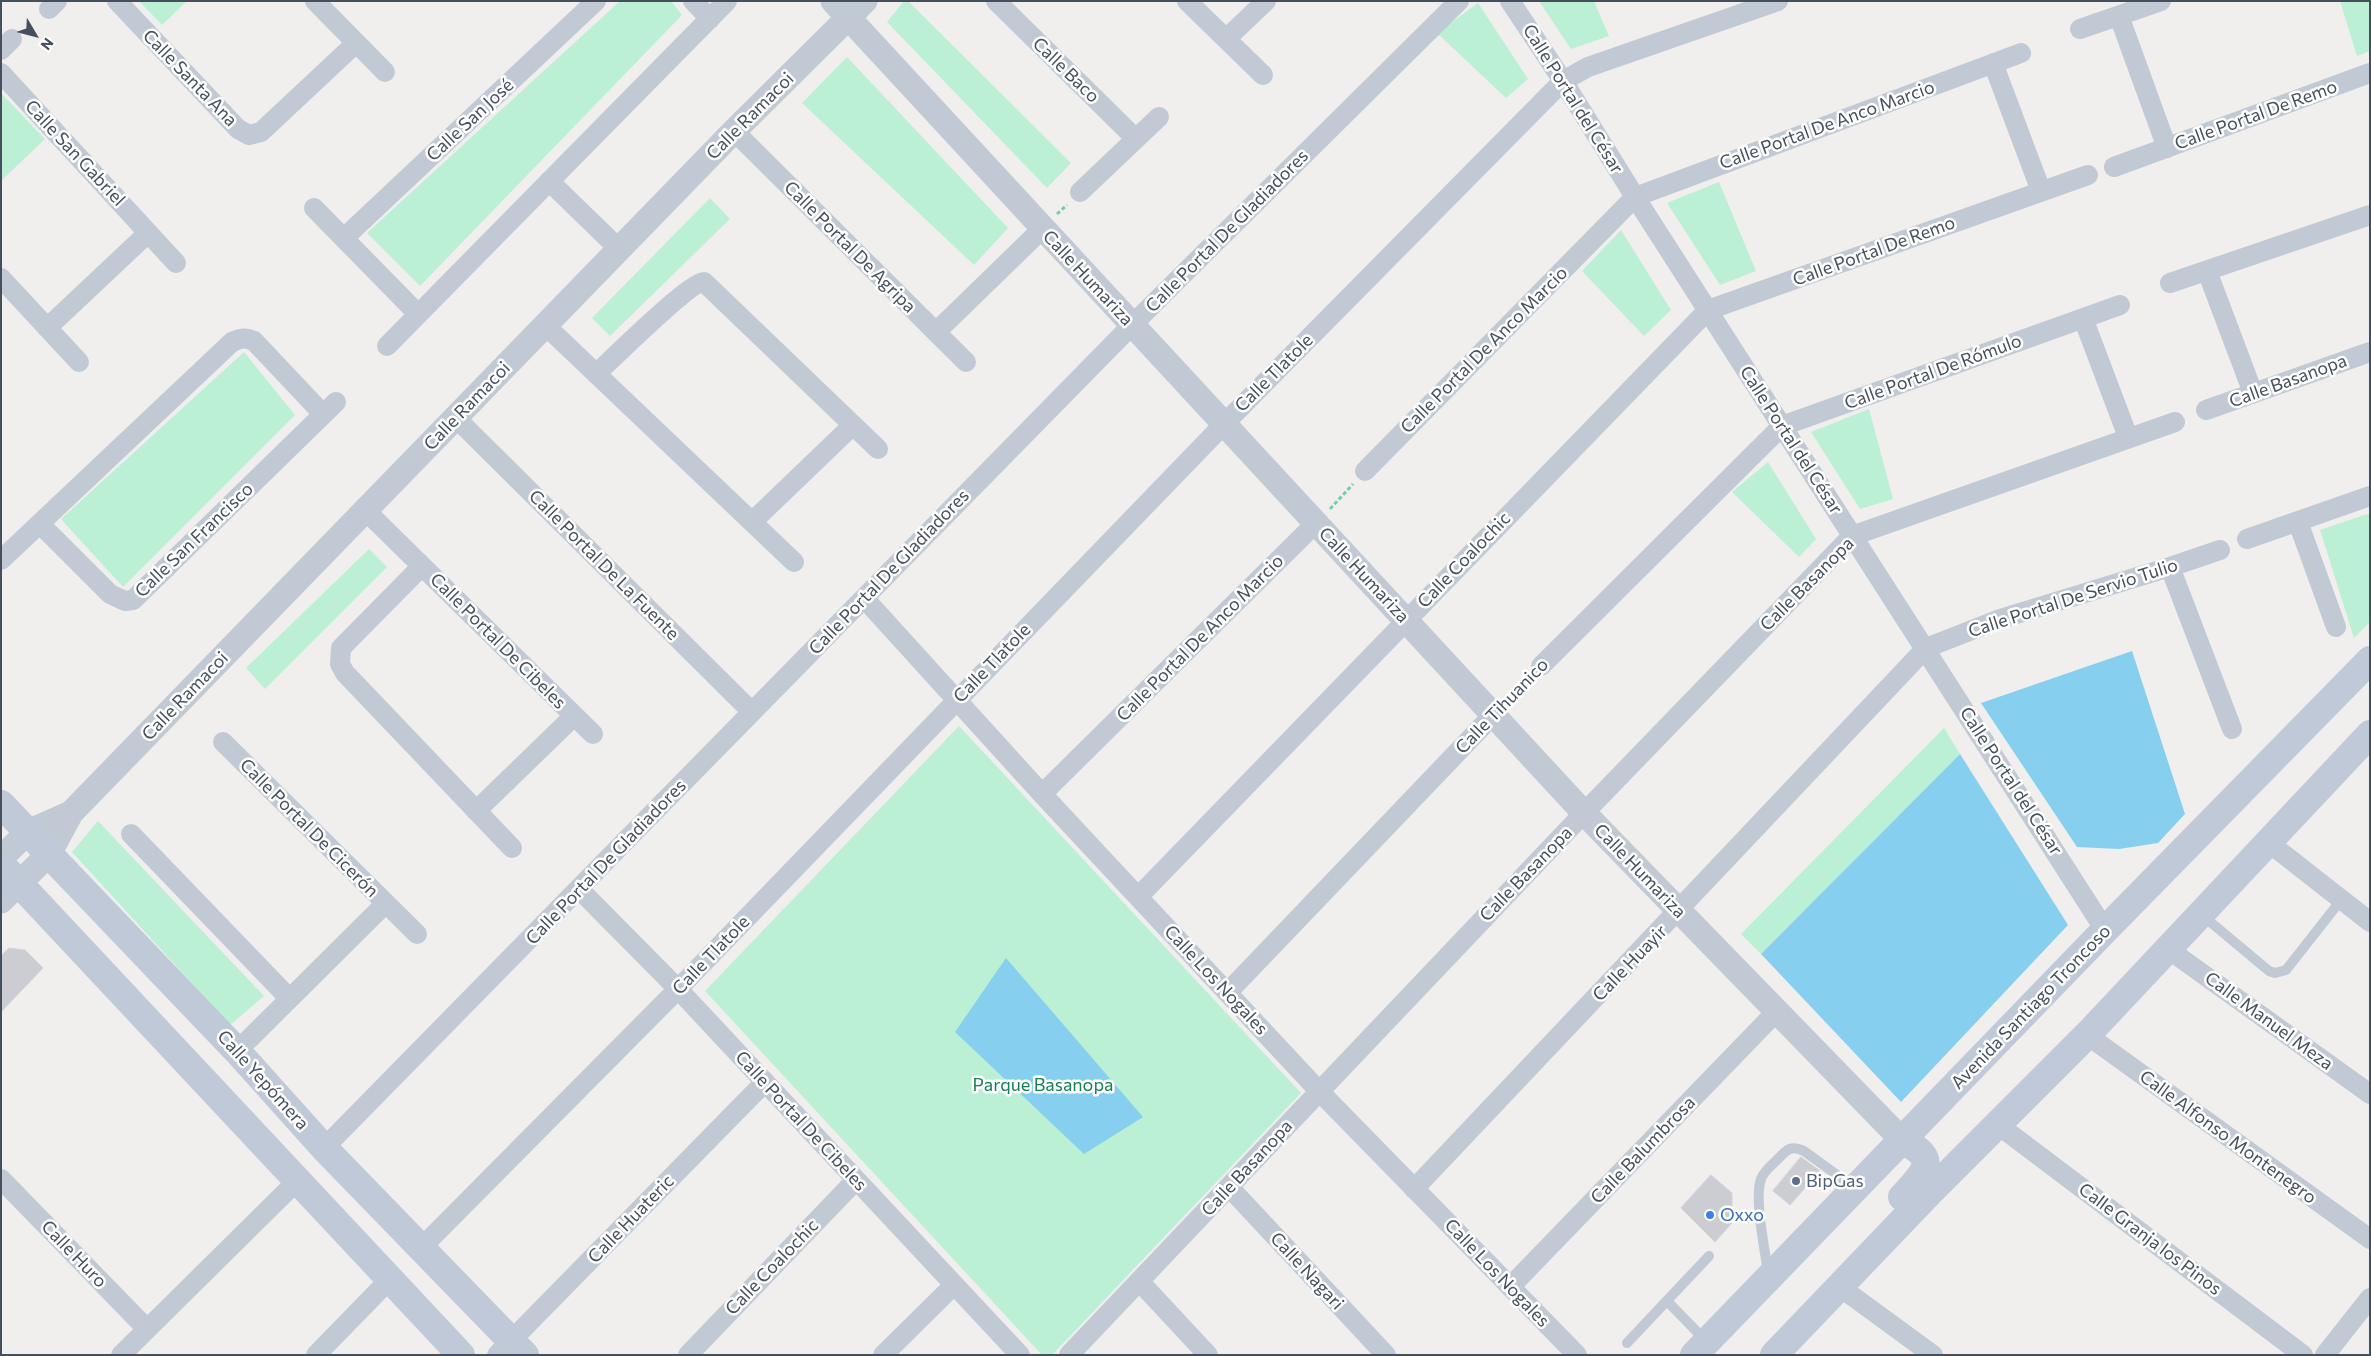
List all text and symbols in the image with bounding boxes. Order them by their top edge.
north arrow [10,10,60,60]
street label: Calle Portal del César [1518,20,1628,178]
street label: Calle Santa Ana [138,25,242,131]
street label: Calle Baco [1028,33,1104,107]
text: N [37,35,57,54]
street label: Calle Ramacoi [702,68,798,164]
street label: Calle San José [422,74,518,166]
street label: Calle Portal De Anco Marcio [1717,76,1937,174]
street label: Calle Portal De Remo [2172,76,2340,154]
street label: Calle San Gabriel [20,96,130,210]
street label: Calle Portal De Gladiadores [1141,145,1313,317]
street label: Calle Portal De Agripa [780,177,920,317]
street label: Calle Portal De Remo [1790,212,1958,290]
street label: Calle Humariza [1038,226,1138,330]
street label: Calle Portal De Anco Marcio [1396,262,1572,438]
street label: Calle Tlatole [1231,330,1317,416]
street label: Calle Portal De Rómulo [1841,330,2025,414]
street label: Calle Basanopa [2226,350,2350,412]
street label: Calle Ramacoi [419,357,515,455]
street label: Calle Portal del César [1735,362,1847,518]
street label: Calle San Francisco [130,478,258,602]
street label: Calle Portal De La Fuente [524,485,684,645]
street label: Calle Portal De Gladiadores [804,485,974,659]
street label: Calle Coalochic [1413,508,1515,612]
street label: Calle Humariza [1314,523,1414,627]
street label: Calle Basanopa [1756,533,1858,635]
street label: Calle Portal De Anco Marcio [1112,550,1288,726]
street label: Calle Portal De Servio Tulio [1965,554,2181,642]
street label: Calle Portal De Cibeles [426,569,570,713]
street label: Calle Tlatole [949,619,1035,707]
street label: Calle Ramacoi [137,647,233,745]
street label: Calle Tihuanico [1451,654,1553,758]
street label: Calle Portal del César [1955,703,2067,859]
street label: Calle Portal De Cicerón [235,754,383,902]
street label: Calle Portal De Gladiadores [521,775,691,949]
street label: Calle Humariza [1590,819,1690,923]
street label: Calle Basanopa [1475,822,1577,926]
street label: Calle Tlatole [668,911,754,999]
street label: Calle Huayir [1588,920,1672,1006]
street label: Avenida Santiago Troncoso [1947,920,2115,1094]
street label: Calle Los Nogales [1160,921,1272,1039]
street label: Calle Manuel Meza [2201,967,2337,1075]
street label: Calle Yepómera [213,1026,313,1134]
street label: Calle Portal De Cibeles [731,1047,871,1195]
street label: Calle Alfonso Montenegro [2135,1066,2321,1208]
park label: Parque Basanopa [973,1074,1113,1096]
street label: Calle Balumbrosa [1586,1092,1700,1208]
street label: Calle Basanopa [1197,1115,1297,1221]
street label: Calle Huateric [584,1170,678,1268]
place label: BipGas [1806,1170,1864,1192]
marker: BipGas [1790,1175,1802,1187]
street label: Calle Granja los Pinos [2074,1178,2226,1300]
place label: Oxxo [1720,1204,1764,1226]
marker: Oxxo [1704,1209,1716,1221]
street label: Calle Los Nogales [1440,1214,1554,1332]
street label: Calle Coalochic [721,1215,823,1319]
street label: Calle Huro [37,1216,111,1292]
street label: Calle Nagari [1266,1228,1348,1314]

